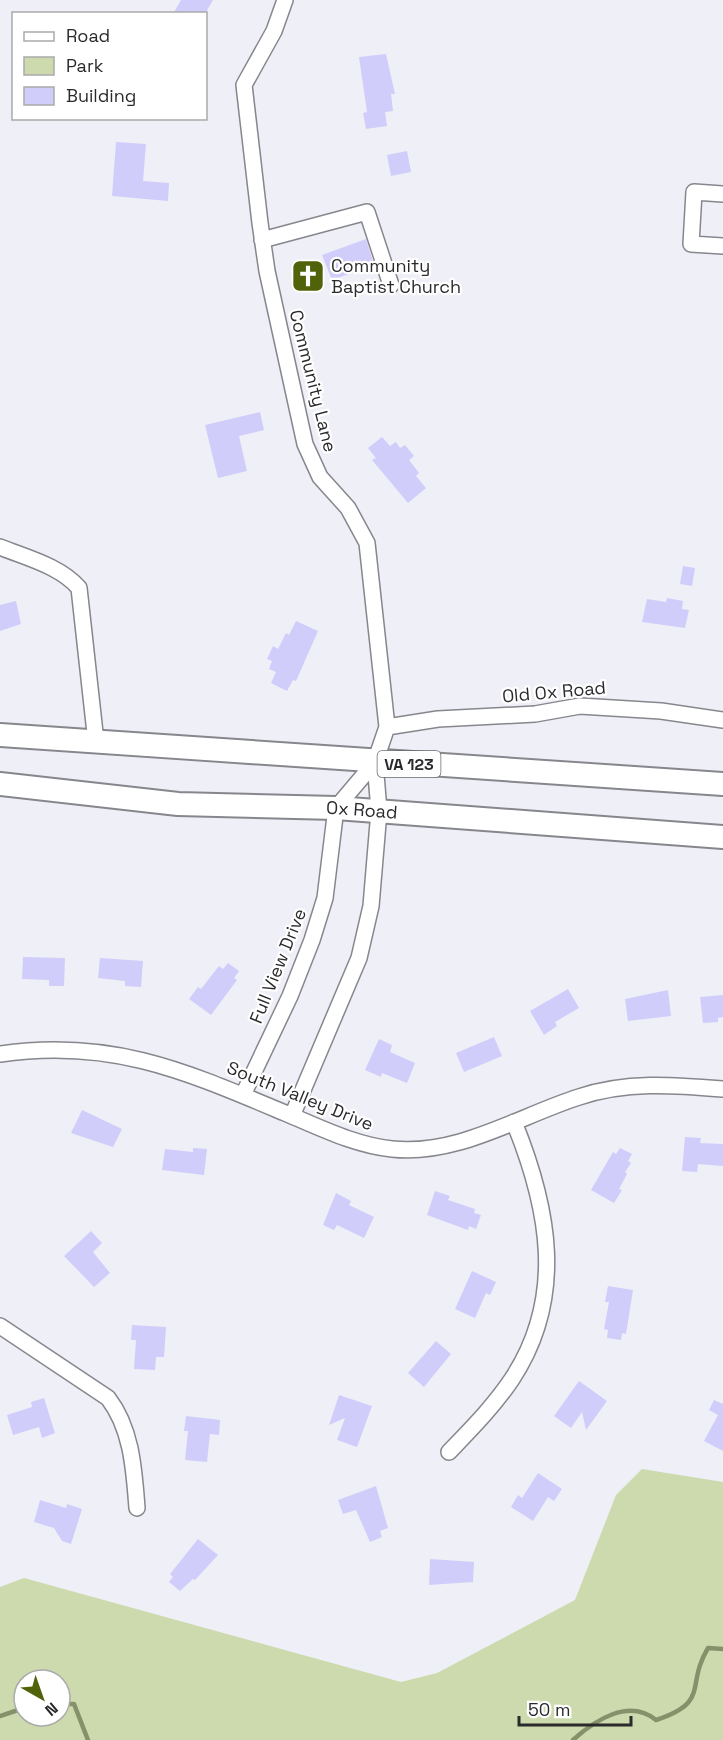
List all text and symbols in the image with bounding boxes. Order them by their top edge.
legend [12,12,207,120]
text: Road [66,24,110,47]
text: Park [66,54,104,77]
text: Building [66,84,136,107]
place label: Community Baptist Church [331,254,461,298]
church icon: Community Baptist Church [290,258,326,294]
street label: Community Lane [285,307,342,454]
street label: Old Ox Road [501,676,607,707]
road number: VA 123 [378,751,440,777]
street label: Ox Road [326,796,398,824]
street label: Full View Drive [244,905,311,1027]
street label: South Valley Drive [224,1056,377,1135]
north arrow [12,1668,72,1728]
scale bar [519,1689,632,1727]
text: N [40,1698,62,1721]
text: 50 m [528,1698,570,1721]

